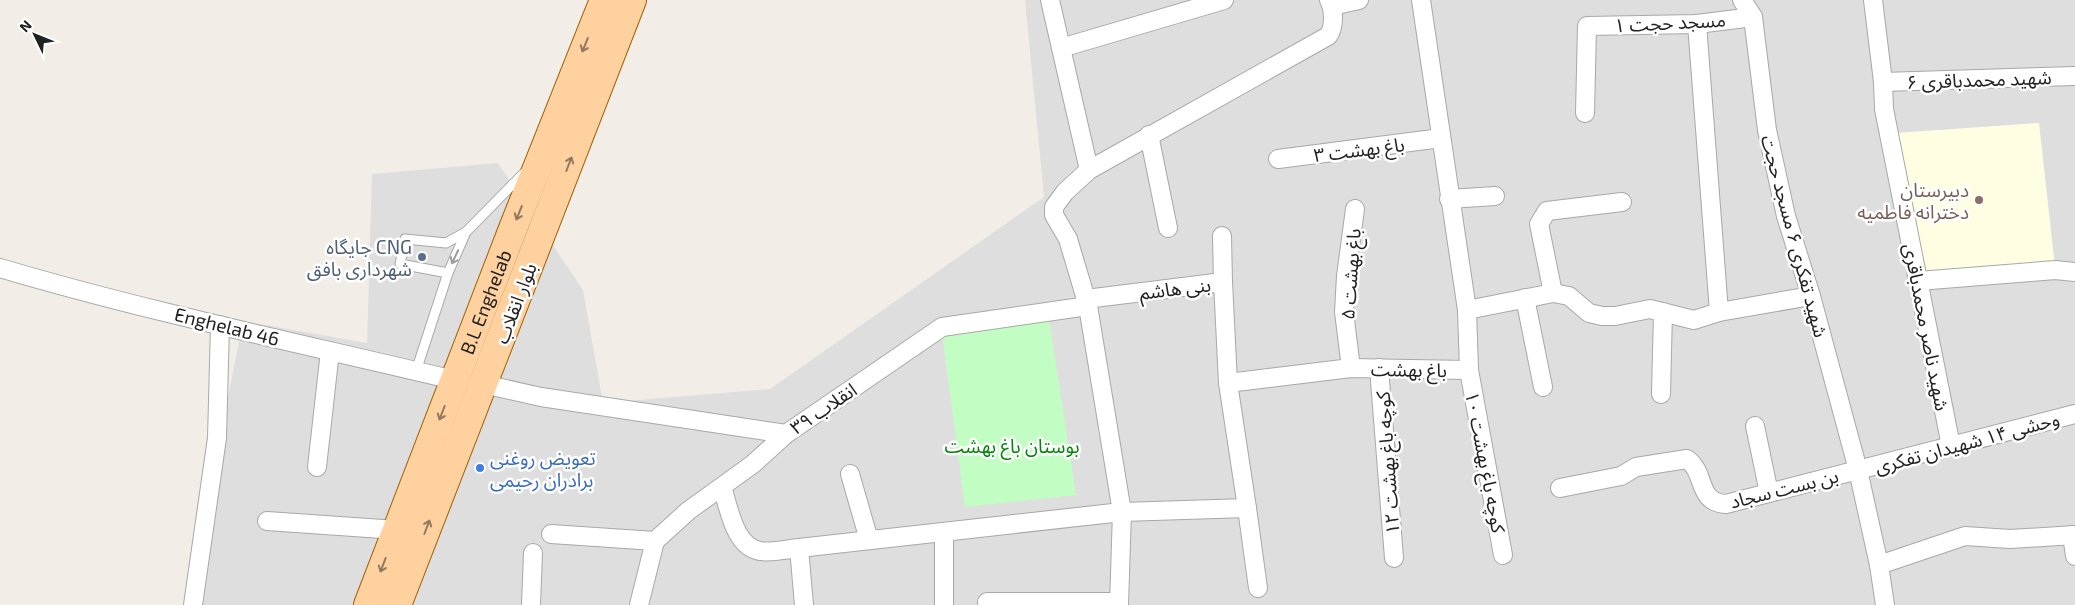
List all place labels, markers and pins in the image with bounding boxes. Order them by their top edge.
place label: دبیرستان دخترانه فاطمیه [1857,178,1969,224]
marker: دبیرستان دخترانه فاطمیه [1973,194,1985,206]
place label: جایگاه CNG شهرداری بافق [307,235,412,281]
marker: جایگاه CNG شهرداری بافق [416,251,428,263]
place label: تعویض روغنی برادران رحیمی [490,446,596,492]
marker: تعویض روغنی برادران رحیمی [474,462,486,474]

